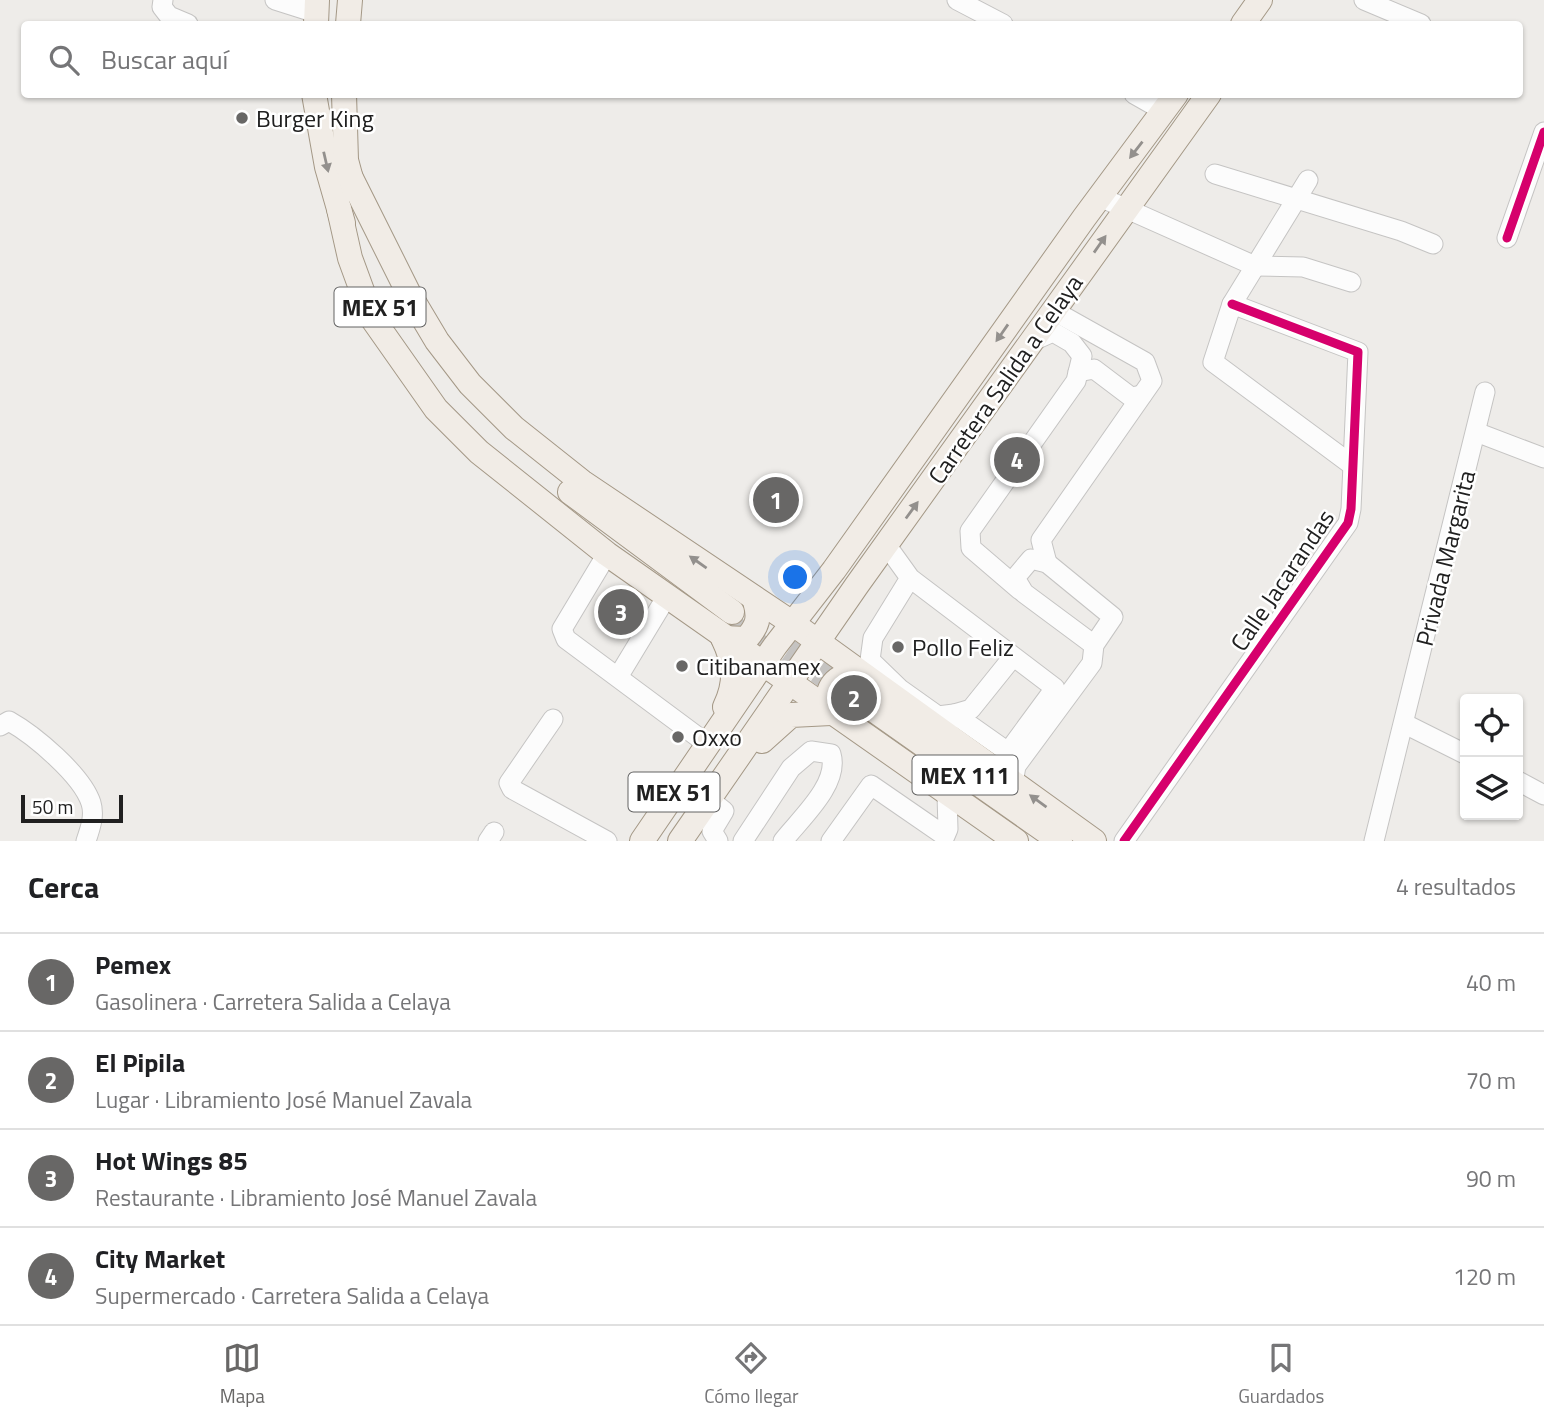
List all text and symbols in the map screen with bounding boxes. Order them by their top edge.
search box [21,21,1523,98]
text: Buscar aquí [101,40,228,79]
icon: search [45,41,83,79]
place label: Burger King [256,100,374,136]
marker: Burger King [234,110,250,126]
one-way arrow [1130,141,1144,159]
one-way arrow [320,151,331,173]
one-way arrow [1093,235,1107,253]
street label: Carretera Salida a Celaya [919,267,1091,491]
road number: MEX 51 [334,288,426,326]
one-way arrow [995,324,1009,342]
pin: 4 [994,434,1040,486]
street label: Privada Margarita [1406,466,1484,650]
pin: 1 [753,474,799,526]
one-way arrow [905,501,919,519]
street label: Calle Jacarandas [1221,502,1343,658]
one-way arrow [689,555,707,569]
your location [778,560,812,594]
pin: 3 [598,586,644,638]
place label: Pollo Feliz [912,629,1014,665]
marker: Pollo Feliz [890,639,906,655]
place label: Citibanamex [696,648,821,684]
marker: Citibanamex [674,658,690,674]
pin: 2 [831,672,877,724]
map controls [1460,694,1523,820]
button: locate [1460,694,1523,757]
place label: Oxxo [692,719,742,755]
marker: Oxxo [670,729,686,745]
road number: MEX 111 [912,755,1018,794]
button: layers [1460,757,1523,820]
road number: MEX 51 [628,772,720,812]
scale bar [21,792,122,824]
text: 50 m [32,792,73,821]
one-way arrow [1029,794,1047,808]
text: Cerca [28,864,99,910]
text: 4 resultados [1396,869,1516,904]
text: Pemex [95,945,171,984]
text: 1 [45,965,57,1000]
text: 40 m [1466,965,1516,1000]
text: Gasolinera · Carretera Salida a Celaya [95,984,451,1019]
text: El Pipila [95,1043,185,1082]
text: 2 [45,1063,57,1098]
text: 70 m [1466,1063,1516,1098]
text: Lugar · Libramiento José Manuel Zavala [95,1082,472,1117]
text: Hot Wings 85 [95,1141,248,1180]
text: 3 [45,1161,57,1196]
text: 90 m [1466,1161,1516,1196]
text: Restaurante · Libramiento José Manuel Zavala [95,1180,537,1215]
text: City Market [95,1239,225,1278]
text: 4 [45,1259,57,1294]
text: 120 m [1453,1259,1516,1294]
text: Supermercado · Carretera Salida a Celaya [95,1278,489,1313]
tab: Mapa [220,1339,265,1410]
tab: Cómo llegar [704,1339,799,1410]
tab: Guardados [1238,1339,1324,1410]

